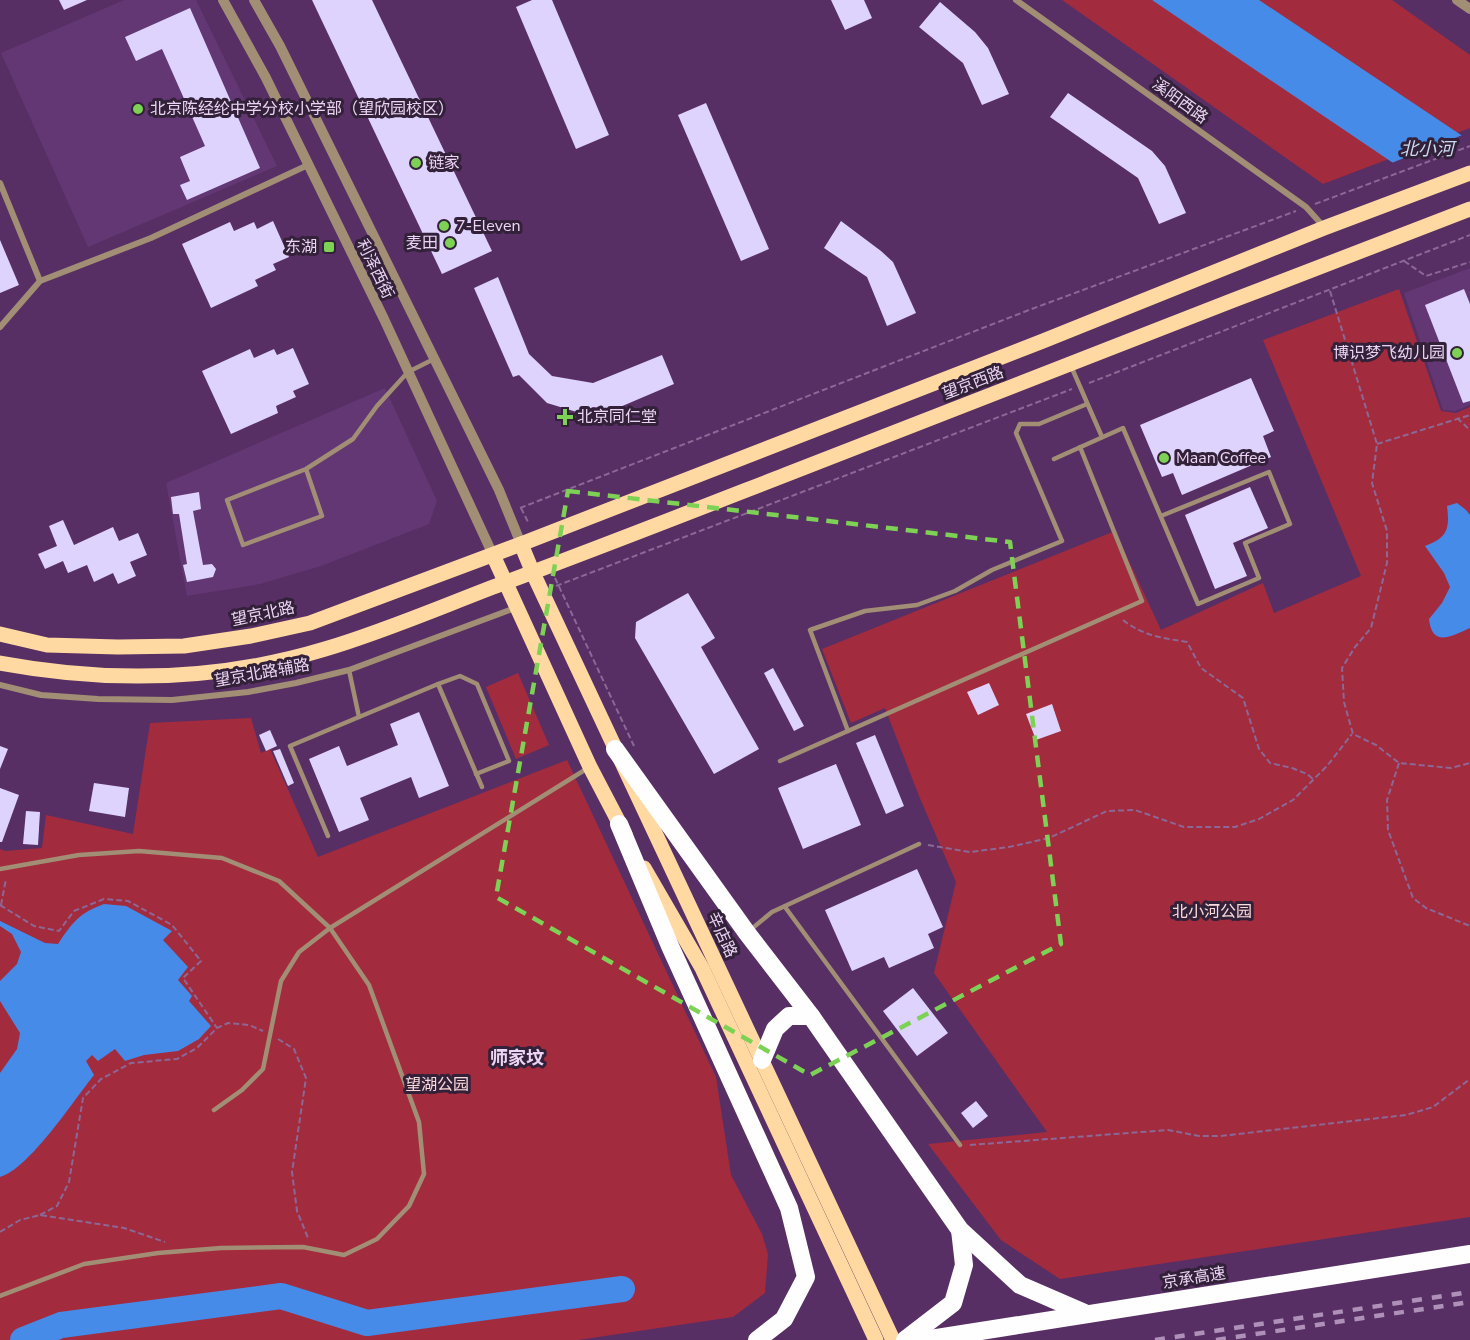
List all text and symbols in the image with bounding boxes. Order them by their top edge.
street label: 溪阳西路 [1148,73,1212,129]
place label: 北京陈经纶中学分校小学部（望欣园校区） [150,98,454,120]
marker: 北京陈经纶中学分校小学部（望欣园校区） [131,102,145,116]
water label: 北小河 [1400,137,1457,161]
place label: 链家 [428,152,460,174]
marker: 链家 [409,156,423,170]
place label: 7-Eleven [456,215,521,237]
marker: 7-Eleven [437,219,451,233]
place label: 麦田 [406,232,438,254]
street label: 利泽西街 [351,235,399,303]
place label: 东湖 [285,236,317,258]
marker: 麦田 [443,236,457,250]
marker: 东湖 [322,240,336,254]
place label: 博识梦飞幼儿园 [1333,342,1445,364]
marker: 博识梦飞幼儿园 [1450,346,1464,360]
street label: 望京西路 [939,361,1007,405]
place label: 北京同仁堂 [577,406,657,428]
marker: 北京同仁堂 [558,410,572,424]
place label: Maan Coffee [1176,447,1266,469]
marker: Maan Coffee [1157,451,1171,465]
street label: 望京北路 [229,597,297,631]
street label: 望京北路辅路 [213,654,311,692]
park label: 北小河公园 [1172,901,1252,923]
street label: 辛店路 [702,909,742,961]
district label: 师家坟 [490,1046,544,1070]
park label: 望湖公园 [405,1074,469,1096]
street label: 京承高速 [1161,1262,1227,1294]

